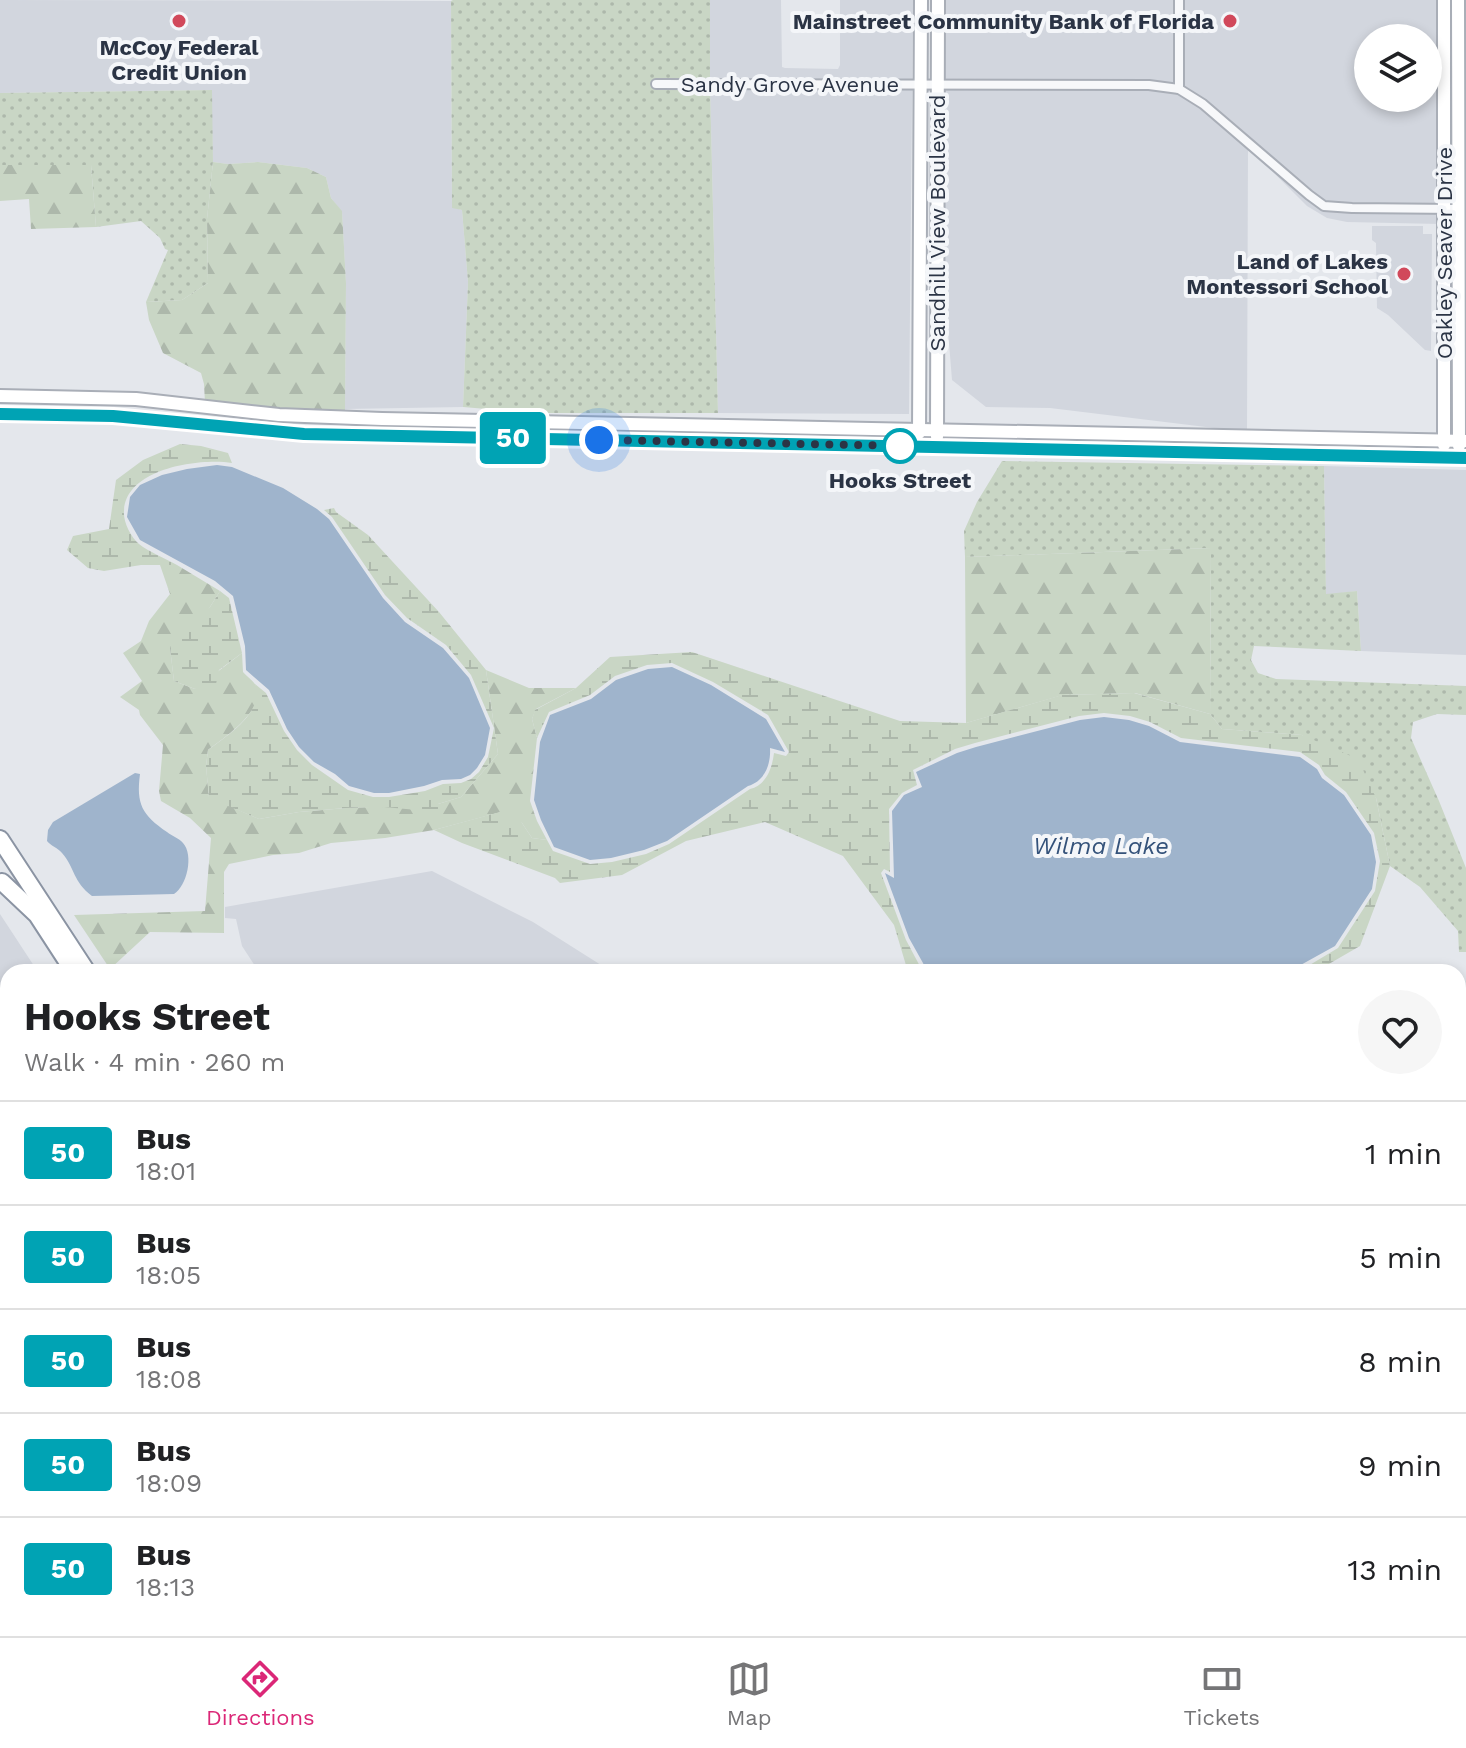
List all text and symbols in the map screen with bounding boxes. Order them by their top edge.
place label: Mainstreet Community Bank of Florida [793,9,1214,34]
marker: McCoy Federal Credit Union [170,12,188,30]
marker: Mainstreet Community Bank of Florida [1221,12,1239,30]
map controls [1354,24,1442,112]
button: layers [1354,24,1442,112]
place label: McCoy Federal Credit Union [99,35,259,85]
street label: Sandy Grove Avenue [681,72,899,97]
street label: Sandhill View Boulevard [925,95,950,351]
street label: Oakley Seaver Drive [1432,147,1457,359]
place label: Land of Lakes Montessori School [1186,249,1389,299]
marker: Land of Lakes Montessori School [1395,265,1413,283]
line badge: 50 [477,412,549,464]
your location [579,420,619,460]
text: 50 [496,421,530,454]
marker: Hooks Street [883,429,917,463]
place label: Hooks Street [829,468,972,493]
water label: Wilma Lake [1033,832,1169,860]
button: heart [1358,990,1442,1074]
text: Hooks Street [24,995,270,1039]
text: Walk · 4 min · 260 m [24,1047,285,1077]
text: Bus [136,1121,191,1156]
text: 50 [51,1136,85,1169]
text: 1 min [1365,1136,1442,1171]
text: 18:01 [136,1156,196,1186]
text: Bus [136,1225,191,1260]
text: 50 [51,1240,85,1273]
text: 5 min [1359,1240,1442,1275]
text: 18:05 [136,1260,201,1290]
text: Bus [136,1329,191,1364]
text: 50 [51,1344,85,1377]
text: 8 min [1358,1344,1442,1379]
text: 18:08 [136,1364,202,1394]
text: Bus [136,1433,191,1468]
text: 50 [51,1448,85,1481]
text: 9 min [1358,1448,1442,1483]
text: 18:09 [136,1468,202,1498]
text: Bus [136,1537,191,1572]
text: 50 [51,1552,85,1585]
text: 13 min [1347,1552,1442,1587]
text: 18:13 [136,1572,195,1602]
tab: Directions [206,1657,315,1730]
tab: Map [727,1657,772,1730]
tab: Tickets [1184,1657,1260,1730]

